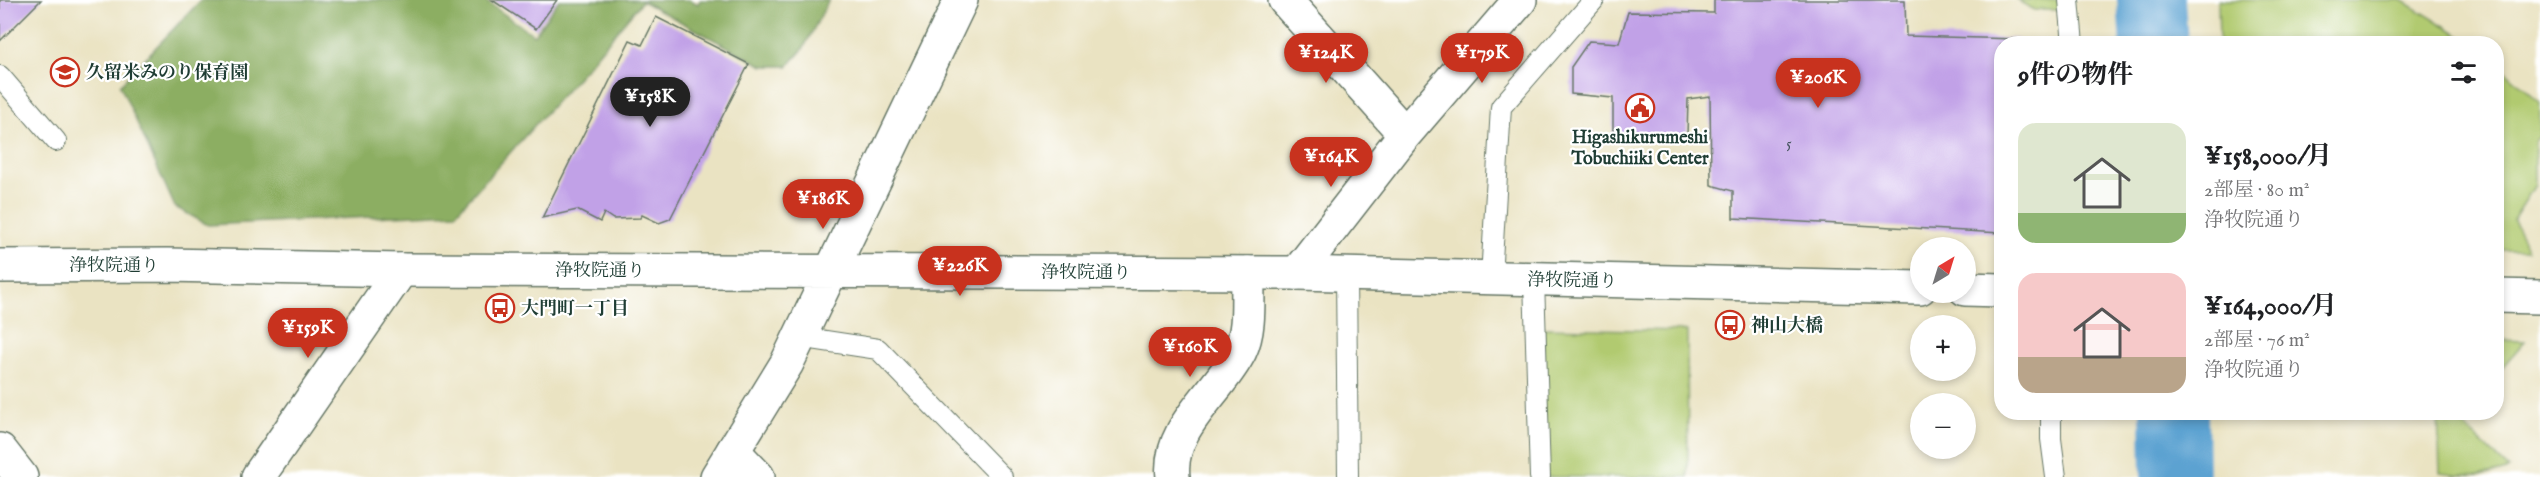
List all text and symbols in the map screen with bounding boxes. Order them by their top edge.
pin: ¥124K [1284,33,1368,84]
pin: ¥179K [1440,33,1524,84]
text: ¥124K [1298,40,1354,65]
text: ¥179K [1455,40,1509,65]
school or university icon: 久留米みのり保育園 [49,56,81,88]
icon: filters [2447,56,2480,89]
pin: ¥206K [1776,58,1860,109]
text: 9件の物件 [2018,59,2133,92]
place label: 久留米みのり保育園 [86,62,248,85]
text: ¥206K [1790,65,1846,90]
pin: ¥158K [608,77,692,128]
text: ¥158K [624,84,676,109]
public building icon: Higashikurumeshi Tobuchiiki Center [1624,92,1656,124]
place label: Higashikurumeshi Tobuchiiki Center [1570,127,1709,171]
house number: 5 [1786,134,1792,153]
pin: ¥164K [1289,137,1373,188]
text: ¥158,000/月 [2204,140,2332,173]
text: ¥164K [1304,144,1358,169]
icon: home [2066,147,2138,219]
text: 2部屋 · 80 m² [2204,178,2310,203]
pin: ¥186K [781,179,865,230]
text: ¥186K [797,186,849,211]
text: 浄牧院通り [2204,208,2304,233]
north arrow [1910,237,1976,303]
map controls [1910,237,1976,459]
pin: ¥226K [918,246,1002,297]
text: ¥226K [932,253,988,278]
street label: 浄牧院通り [69,255,159,278]
street label: 浄牧院通り [555,260,645,283]
street label: 浄牧院通り [1041,262,1131,285]
street label: 浄牧院通り [1527,269,1617,294]
text: ¥164,000/月 [2204,290,2337,323]
bus stop icon: 大門町一丁目 [484,292,516,324]
icon: home [2066,297,2138,369]
place label: 大門町一丁目 [521,298,629,321]
pin: ¥159K [266,308,350,359]
bus stop icon: 神山大橋 [1714,309,1746,341]
text: ¥159K [282,315,334,340]
place label: 神山大橋 [1751,315,1823,338]
button: + [1910,315,1976,381]
pin: ¥160K [1148,327,1232,378]
text: 2部屋 · 76 m² [2204,328,2310,353]
text: ¥160K [1163,334,1217,359]
text: 浄牧院通り [2204,358,2304,383]
button: − [1910,393,1976,459]

